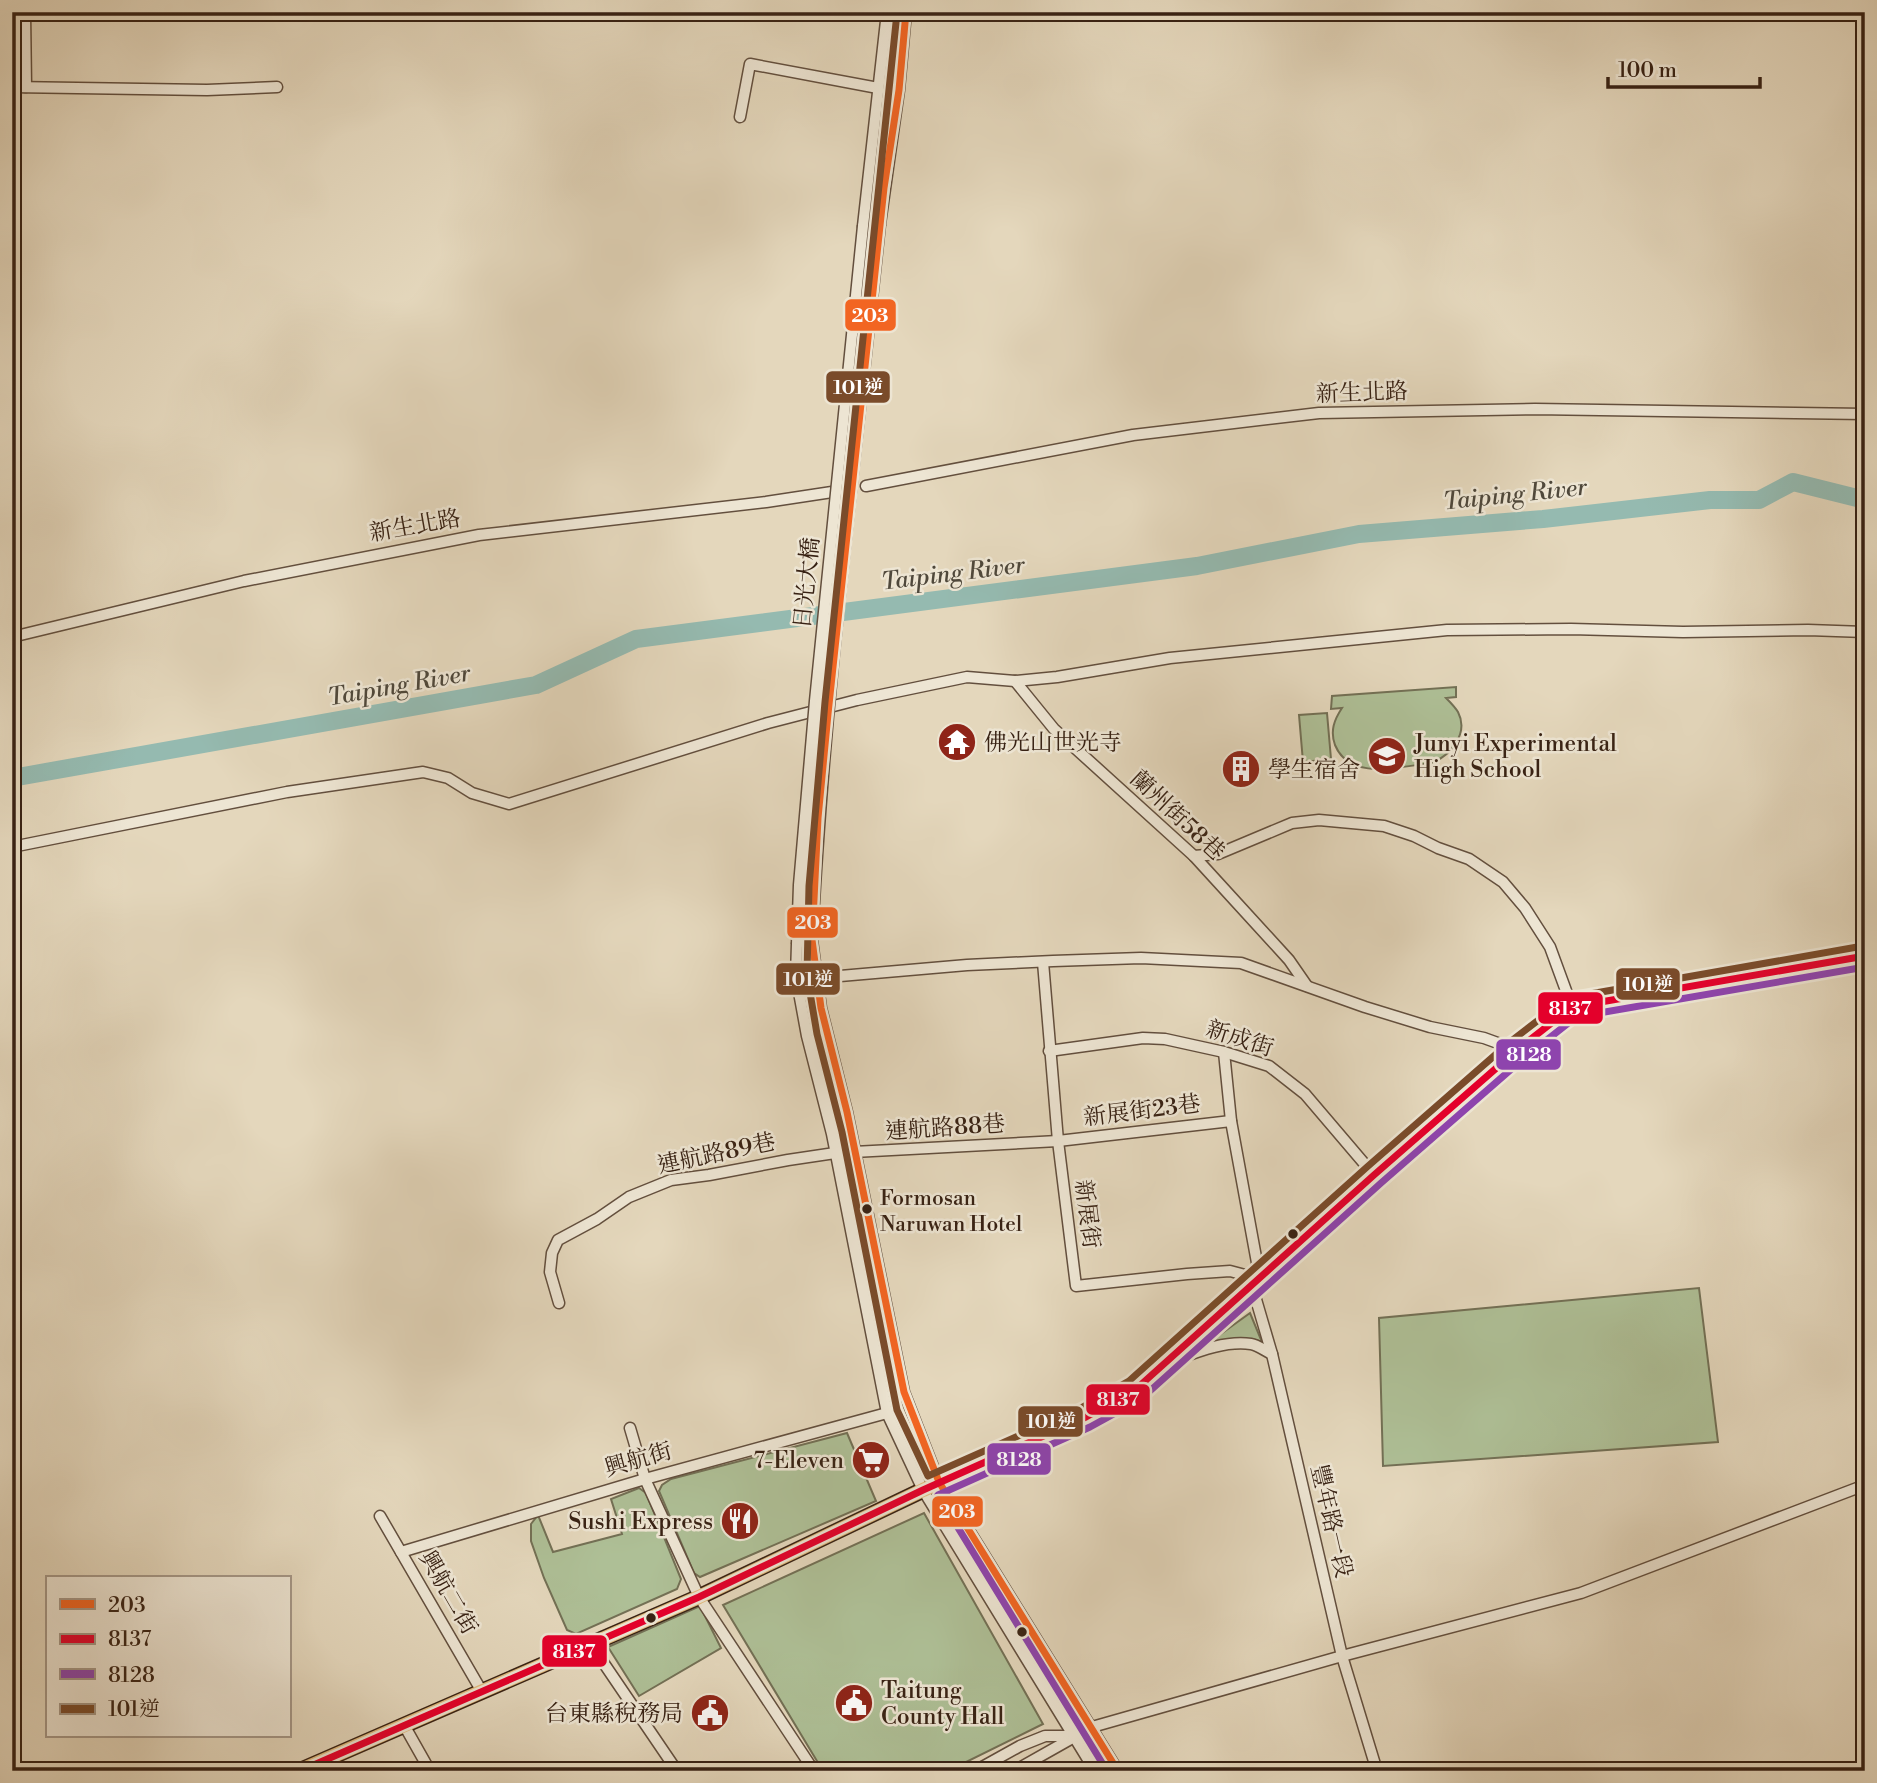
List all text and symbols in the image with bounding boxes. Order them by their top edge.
scale bar [1608,46,1760,90]
text: 100 m [1618,58,1677,84]
line badge: 203 [844,298,897,332]
text: 203 [851,304,889,328]
line badge: 101逆 [825,370,891,404]
text: 101逆 [833,376,883,400]
street label: 新生北路 [1316,377,1408,409]
water label: Taiping River [1442,472,1589,517]
street label: 新生北路 [367,504,463,548]
street label: 日光大橋 [788,536,826,630]
water label: Taiping River [880,550,1027,598]
water label: Taiping River [325,659,474,713]
temple icon: 佛光山世光寺 [936,721,978,763]
place label: 佛光山世光寺 [984,729,1122,757]
place label: Junyi Experimental High School [1413,730,1617,784]
school or university icon: Junyi Experimental High School [1366,735,1408,777]
building icon: 學生宿舍 [1220,748,1262,790]
place label: 學生宿舍 [1268,756,1360,784]
street label: 蘭州街58巷 [1124,765,1230,866]
line badge: 203 [786,906,839,939]
text: 203 [794,911,832,935]
line badge: 101逆 [775,962,841,996]
line badge: 101逆 [1615,967,1681,1001]
text: 101逆 [783,968,833,992]
text: 101逆 [1623,973,1673,997]
line badge: 8137 [1537,991,1604,1025]
text: 8137 [1548,997,1592,1021]
street label: 新成街 [1203,1015,1277,1063]
line badge: 8128 [1495,1038,1562,1071]
text: 8128 [1506,1043,1552,1067]
street label: 新展街23巷 [1082,1090,1202,1132]
street label: 連航路88巷 [884,1110,1006,1146]
street label: 連航路89巷 [655,1128,778,1180]
street label: 新展街 [1069,1178,1105,1250]
place label: Formosan Naruwan Hotel [880,1186,1022,1238]
marker: Formosan Naruwan Hotel [860,1202,874,1216]
unlabelled marker [1286,1227,1300,1241]
line badge: 8137 [1085,1383,1151,1416]
text: 8137 [1096,1388,1140,1412]
line badge: 101逆 [1017,1405,1084,1438]
text: 101逆 [1026,1410,1076,1434]
street label: 興航街 [601,1437,675,1483]
supermarket icon: 7-Eleven [850,1439,892,1481]
line badge: 8128 [986,1442,1052,1476]
place label: 7-Eleven [753,1447,844,1475]
text: 8128 [996,1448,1042,1472]
street label: 豐年路一段 [1304,1462,1358,1580]
line badge: 203 [931,1495,984,1528]
restaurant icon: Sushi Express [719,1500,761,1542]
text: 203 [938,1500,976,1524]
place label: Sushi Express [568,1508,713,1536]
street label: 興航二街 [413,1546,483,1639]
legend [46,1576,290,1738]
text: 203 [108,1593,146,1619]
unlabelled marker [644,1611,658,1625]
unlabelled marker [1015,1625,1029,1639]
text: 8137 [108,1627,152,1653]
line badge: 8137 [541,1634,608,1668]
text: 8137 [552,1640,596,1664]
text: 8128 [108,1663,155,1689]
place label: Taitung County Hall [881,1677,1004,1731]
public building icon: Taitung County Hall [833,1682,875,1724]
public building icon: 台東縣稅務局 [689,1692,731,1734]
text: 101逆 [108,1697,160,1723]
place label: 台東縣稅務局 [545,1700,683,1728]

